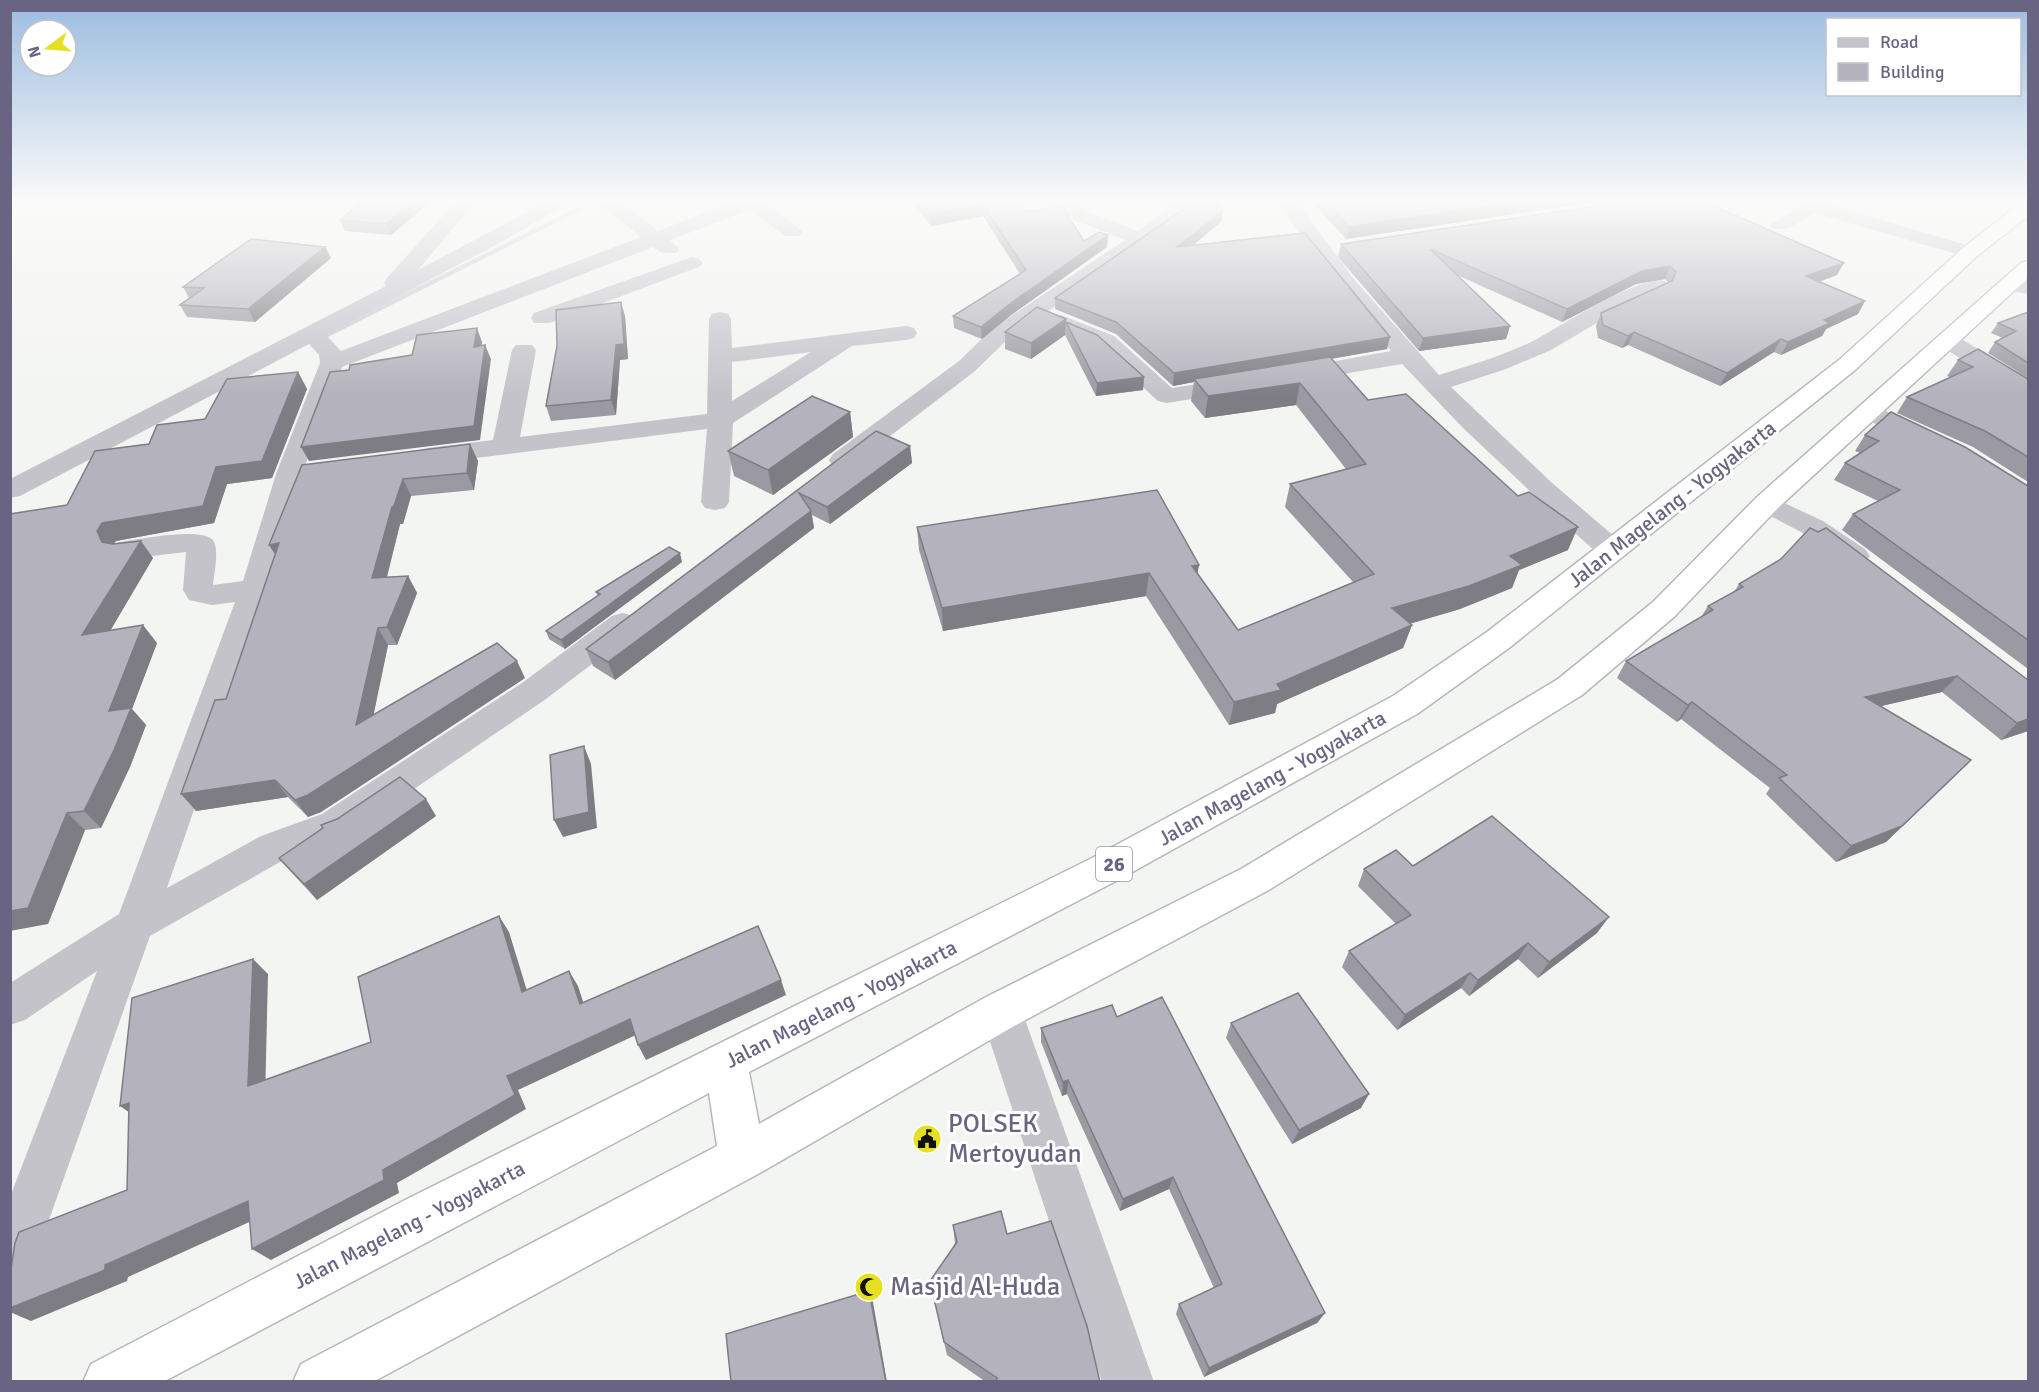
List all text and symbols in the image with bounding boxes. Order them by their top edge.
north arrow [18,18,78,78]
legend [1826,18,2021,96]
text: Road [1880,31,1919,53]
text: N [23,44,46,60]
text: Building [1880,61,1944,83]
street label: Jalan Magelang - Yogyakarta [1563,415,1781,593]
street label: Jalan Magelang - Yogyakarta [1154,704,1390,852]
road number: 26 [1096,847,1132,881]
street label: Jalan Magelang - Yogyakarta [721,934,961,1074]
place label: POLSEK Mertoyudan [948,1108,1082,1170]
public building icon: POLSEK Mertoyudan [911,1123,943,1155]
street label: Jalan Magelang - Yogyakarta [289,1155,529,1295]
mosque icon: Masjid Al-Huda [853,1271,885,1303]
place label: Masjid Al-Huda [890,1271,1060,1303]

